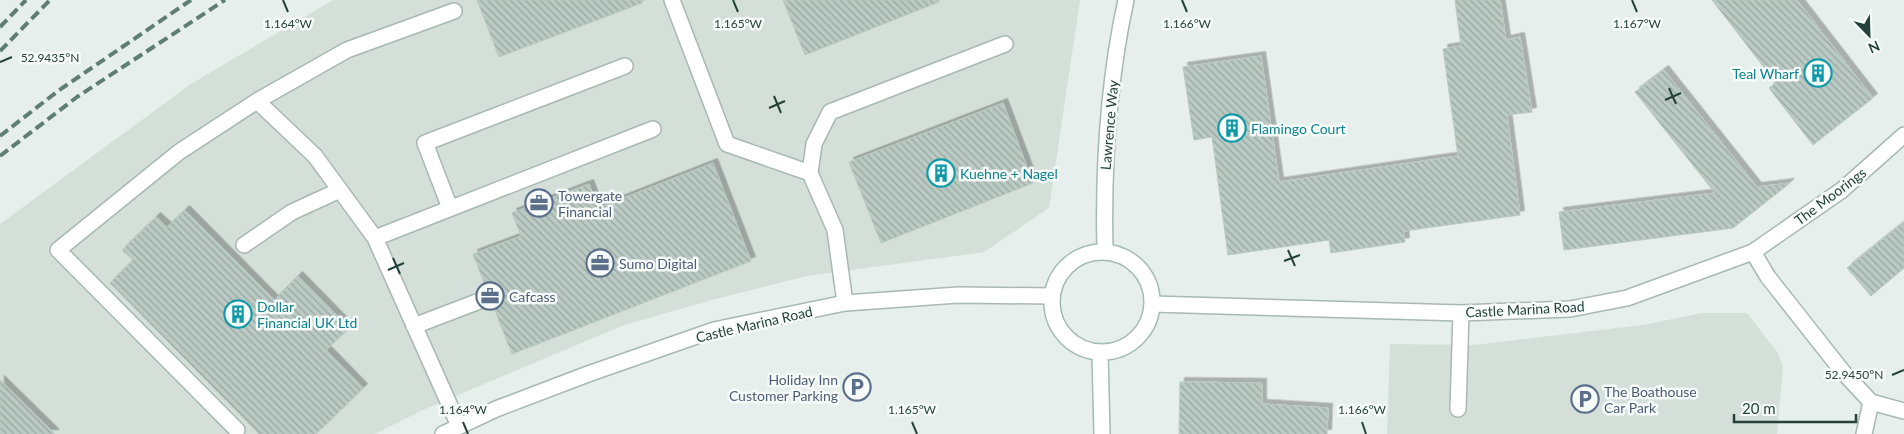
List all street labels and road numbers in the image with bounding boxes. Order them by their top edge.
street label: Lawrence Way [1097,79,1121,171]
street label: The Moorings [1791,164,1869,228]
street label: Castle Marina Road [1465,297,1585,321]
street label: Castle Marina Road [694,302,814,346]

